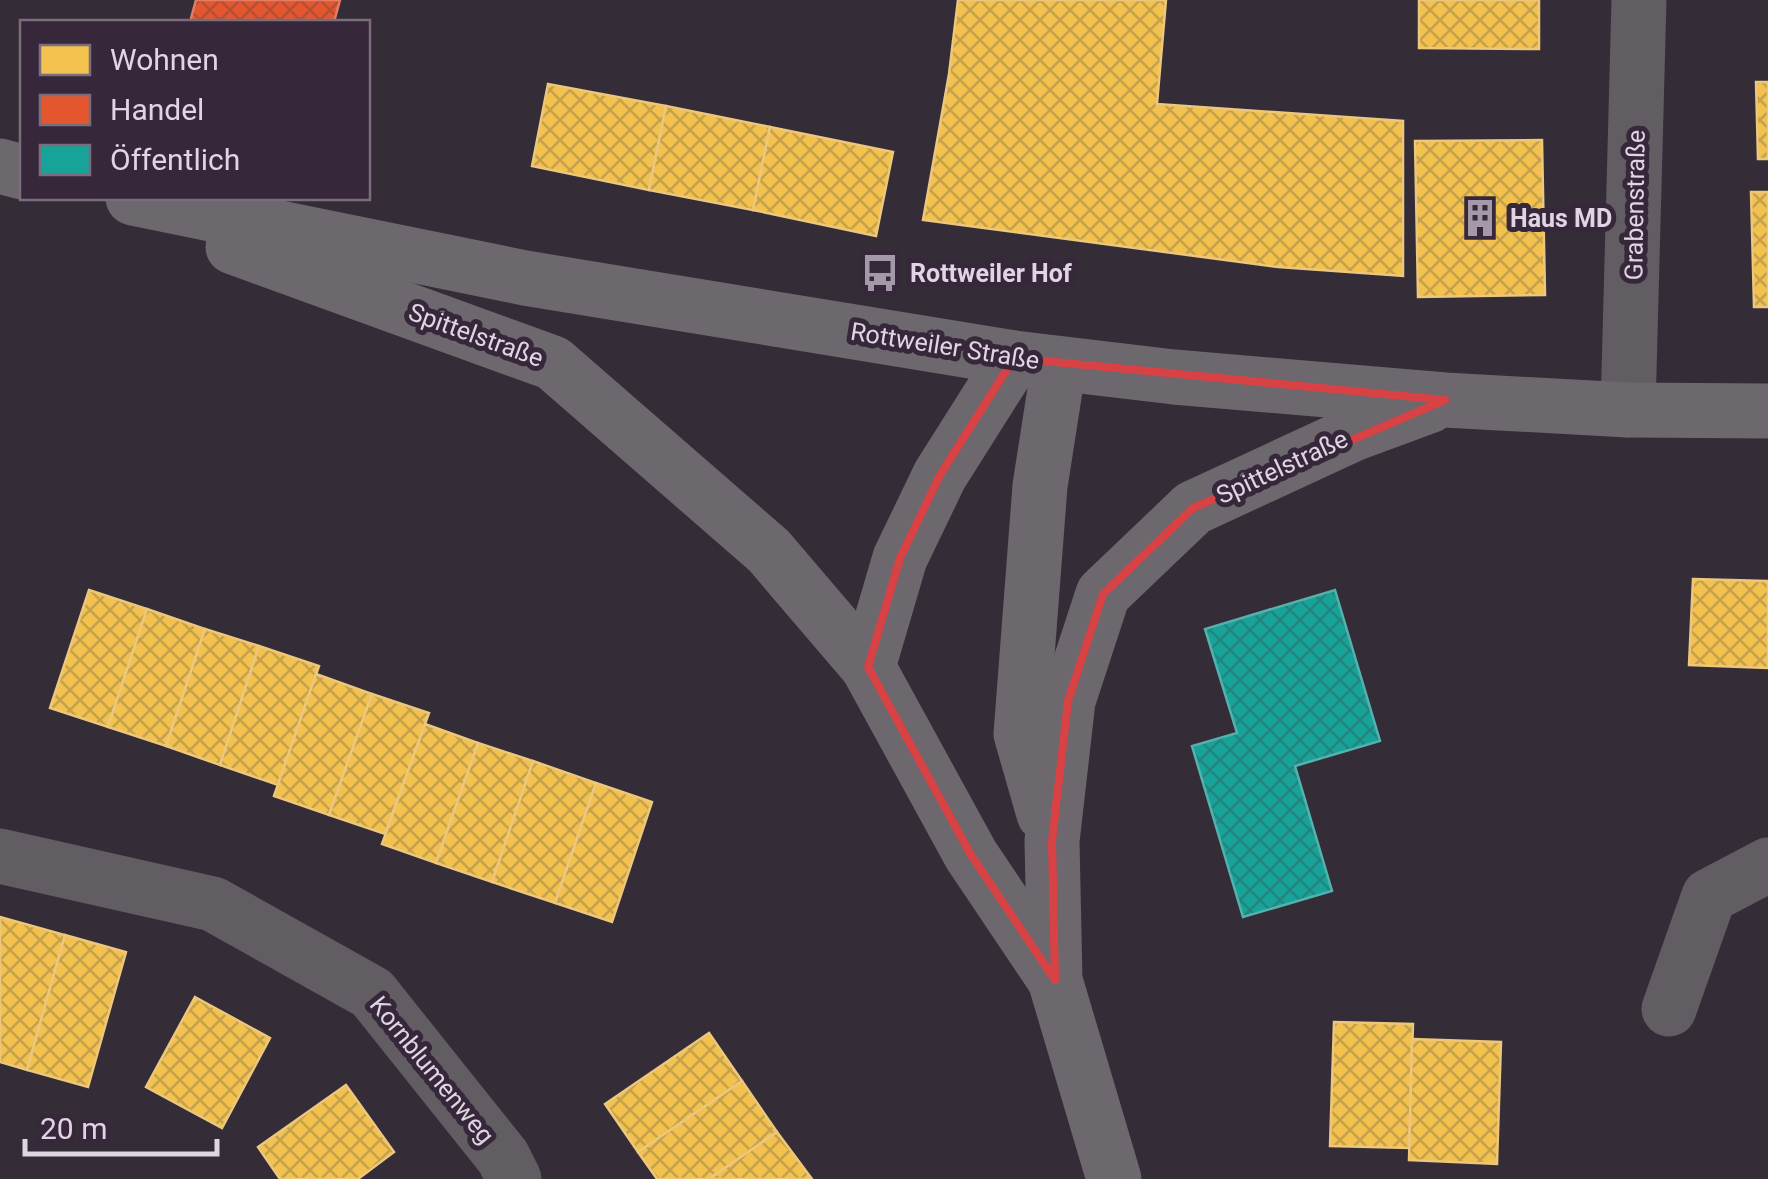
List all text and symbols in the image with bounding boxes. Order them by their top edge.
legend [20,20,370,200]
text: Wohnen [110,42,219,77]
text: Handel [110,92,204,127]
street label: Grabenstraße [1619,130,1651,280]
text: Öffentlich [110,142,240,177]
building icon: Haus MD [1459,197,1501,239]
place label: Haus MD [1510,204,1612,233]
bus stop icon: Rottweiler Hof [859,252,901,294]
place label: Rottweiler Hof [910,259,1072,288]
street label: Spittelstraße [405,297,547,373]
street label: Rottweiler Straße [848,317,1042,375]
street label: Spittelstraße [1212,424,1352,510]
street label: Kornblumenweg [364,991,500,1149]
scale bar [25,1094,218,1156]
text: 20 m [40,1111,107,1146]

